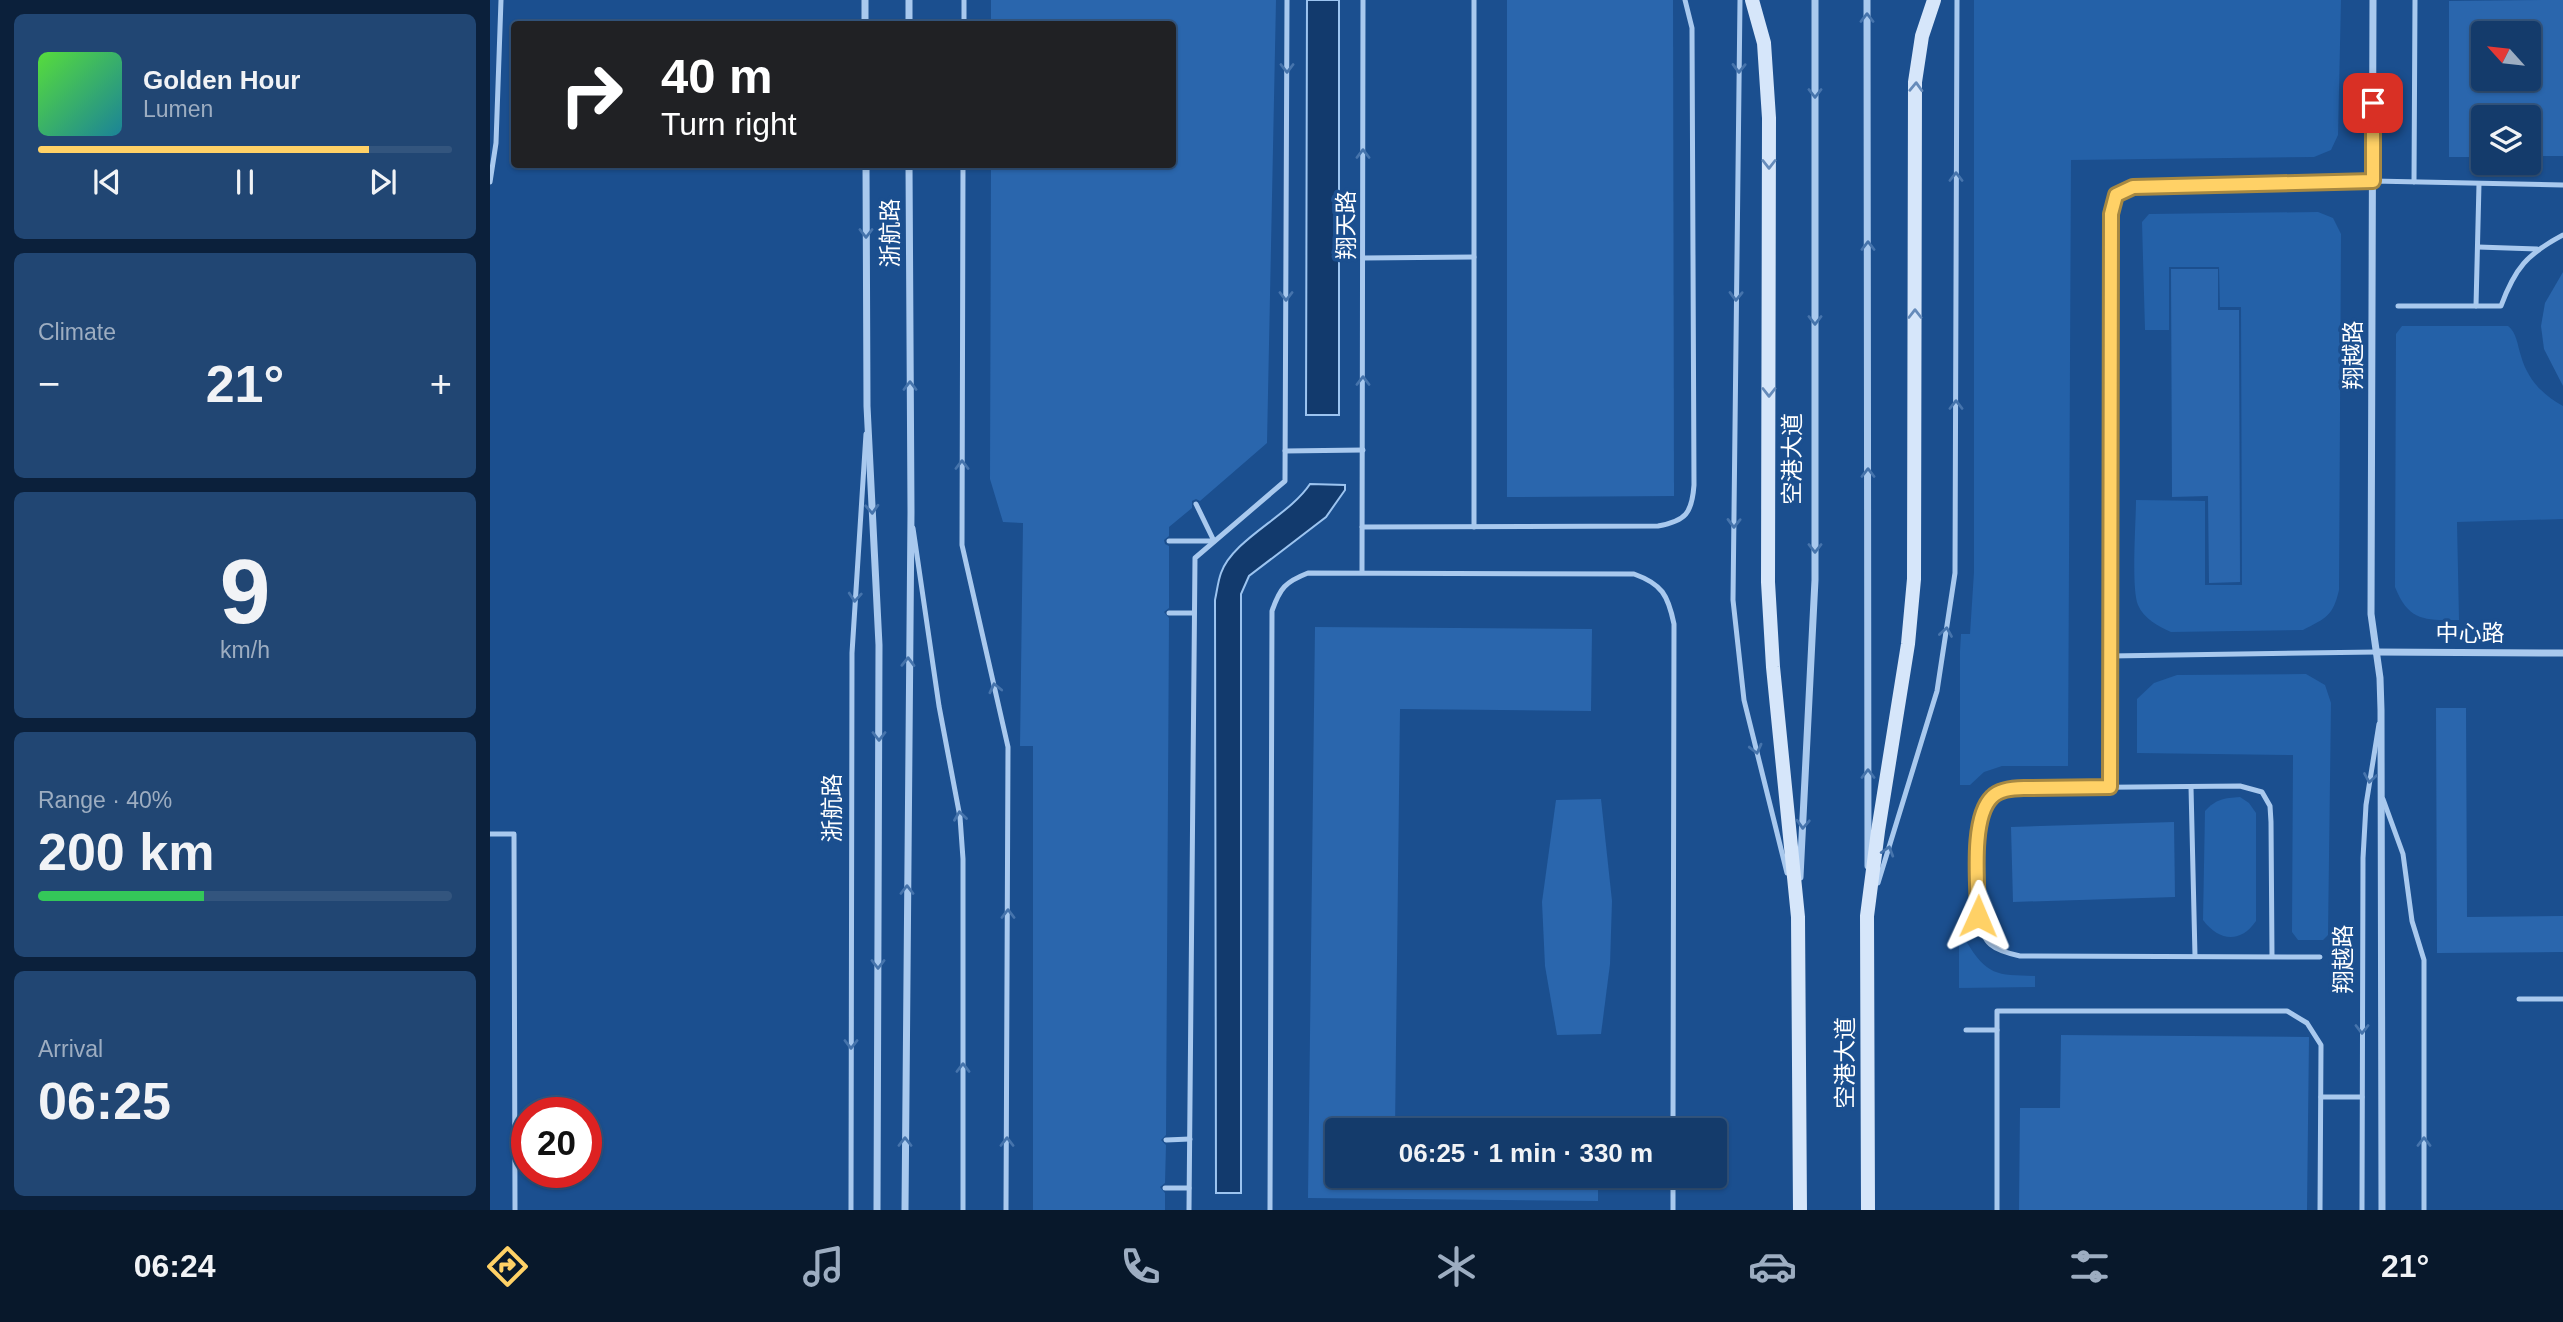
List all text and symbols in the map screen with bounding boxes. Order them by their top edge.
one-way arrow [1859,13,1875,23]
north arrow [2471,21,2541,91]
map controls [2471,21,2541,175]
icon: right [546,49,637,140]
text: 40 m [661,49,773,103]
one-way arrow [1279,63,1295,74]
one-way arrow [1731,63,1747,74]
text: Golden Hour [143,65,300,95]
pin [2343,73,2403,133]
one-way arrow [1908,81,1923,92]
icon: arrive [2354,84,2392,122]
one-way arrow [1807,88,1823,98]
text: Lumen [143,96,213,122]
button: layers [2471,105,2541,175]
text: Turn right [661,106,797,142]
one-way arrow [1355,148,1371,159]
one-way arrow [1761,160,1777,170]
icon: previous [88,163,126,201]
icon: pause [226,163,264,201]
icon: next [364,163,402,201]
one-way arrow [1948,172,1964,182]
street label: 翔天路 [1333,191,1359,260]
street label: 浙航路 [877,199,903,268]
one-way arrow [858,228,874,238]
one-way arrow [1860,240,1876,251]
one-way arrow [1729,290,1744,301]
one-way arrow [1278,291,1294,301]
one-way arrow [1907,309,1923,319]
one-way arrow [1807,315,1823,326]
text: Climate [38,319,116,345]
street label: 翔越路 [2340,321,2366,390]
text: 21° [206,355,284,413]
text: − [38,363,60,405]
text: + [430,363,452,405]
one-way arrow [1355,376,1371,386]
one-way arrow [902,380,918,391]
one-way arrow [1761,387,1777,398]
one-way arrow [1948,399,1963,410]
street label: 空港大道 [1779,413,1805,505]
one-way arrow [954,459,970,469]
one-way arrow [1860,468,1876,478]
one-way arrow [865,504,880,515]
one-way arrow [1726,518,1742,529]
text: 9 [220,541,270,642]
one-way arrow [1807,543,1823,553]
one-way arrow [848,591,863,602]
street label: 中心路 [2436,620,2505,646]
one-way arrow [1939,626,1954,638]
text: km/h [220,637,270,663]
one-way arrow [900,657,916,667]
one-way arrow [989,682,1003,694]
one-way arrow [871,732,887,742]
one-way arrow [1748,742,1763,754]
one-way arrow [1860,769,1876,779]
one-way arrow [2363,772,2378,784]
street label: 浙航路 [819,774,845,843]
text: Range · 40% [38,787,172,813]
one-way arrow [952,811,967,822]
one-way arrow [1795,819,1810,830]
text: 200 km [38,823,214,881]
one-way arrow [1879,845,1894,857]
position arrow [1941,879,2015,953]
one-way arrow [899,884,915,895]
one-way arrow [1000,909,1016,919]
street label: 翔越路 [2330,925,2356,994]
one-way arrow [870,959,886,970]
street label: 空港大道 [1832,1017,1858,1109]
one-way arrow [2354,1025,2370,1035]
text: Arrival [38,1036,103,1062]
one-way arrow [843,1040,859,1050]
one-way arrow [955,1063,971,1073]
text: 06:25 [38,1072,171,1130]
speed limit sign: 20 [511,1097,602,1188]
one-way arrow [897,1136,913,1147]
one-way arrow [999,1136,1015,1147]
one-way arrow [2416,1136,2432,1147]
text: 06:25 · 1 min · 330 m [1399,1138,1653,1168]
icon: directions [483,1242,532,1291]
icon: music [799,1242,848,1291]
icon: phone [1116,1242,1165,1291]
icon: climate [1432,1242,1481,1291]
icon: car [1748,1242,1797,1291]
icon: filters [2065,1242,2114,1291]
text: 06:24 [134,1248,216,1284]
text: 21° [2381,1248,2429,1284]

